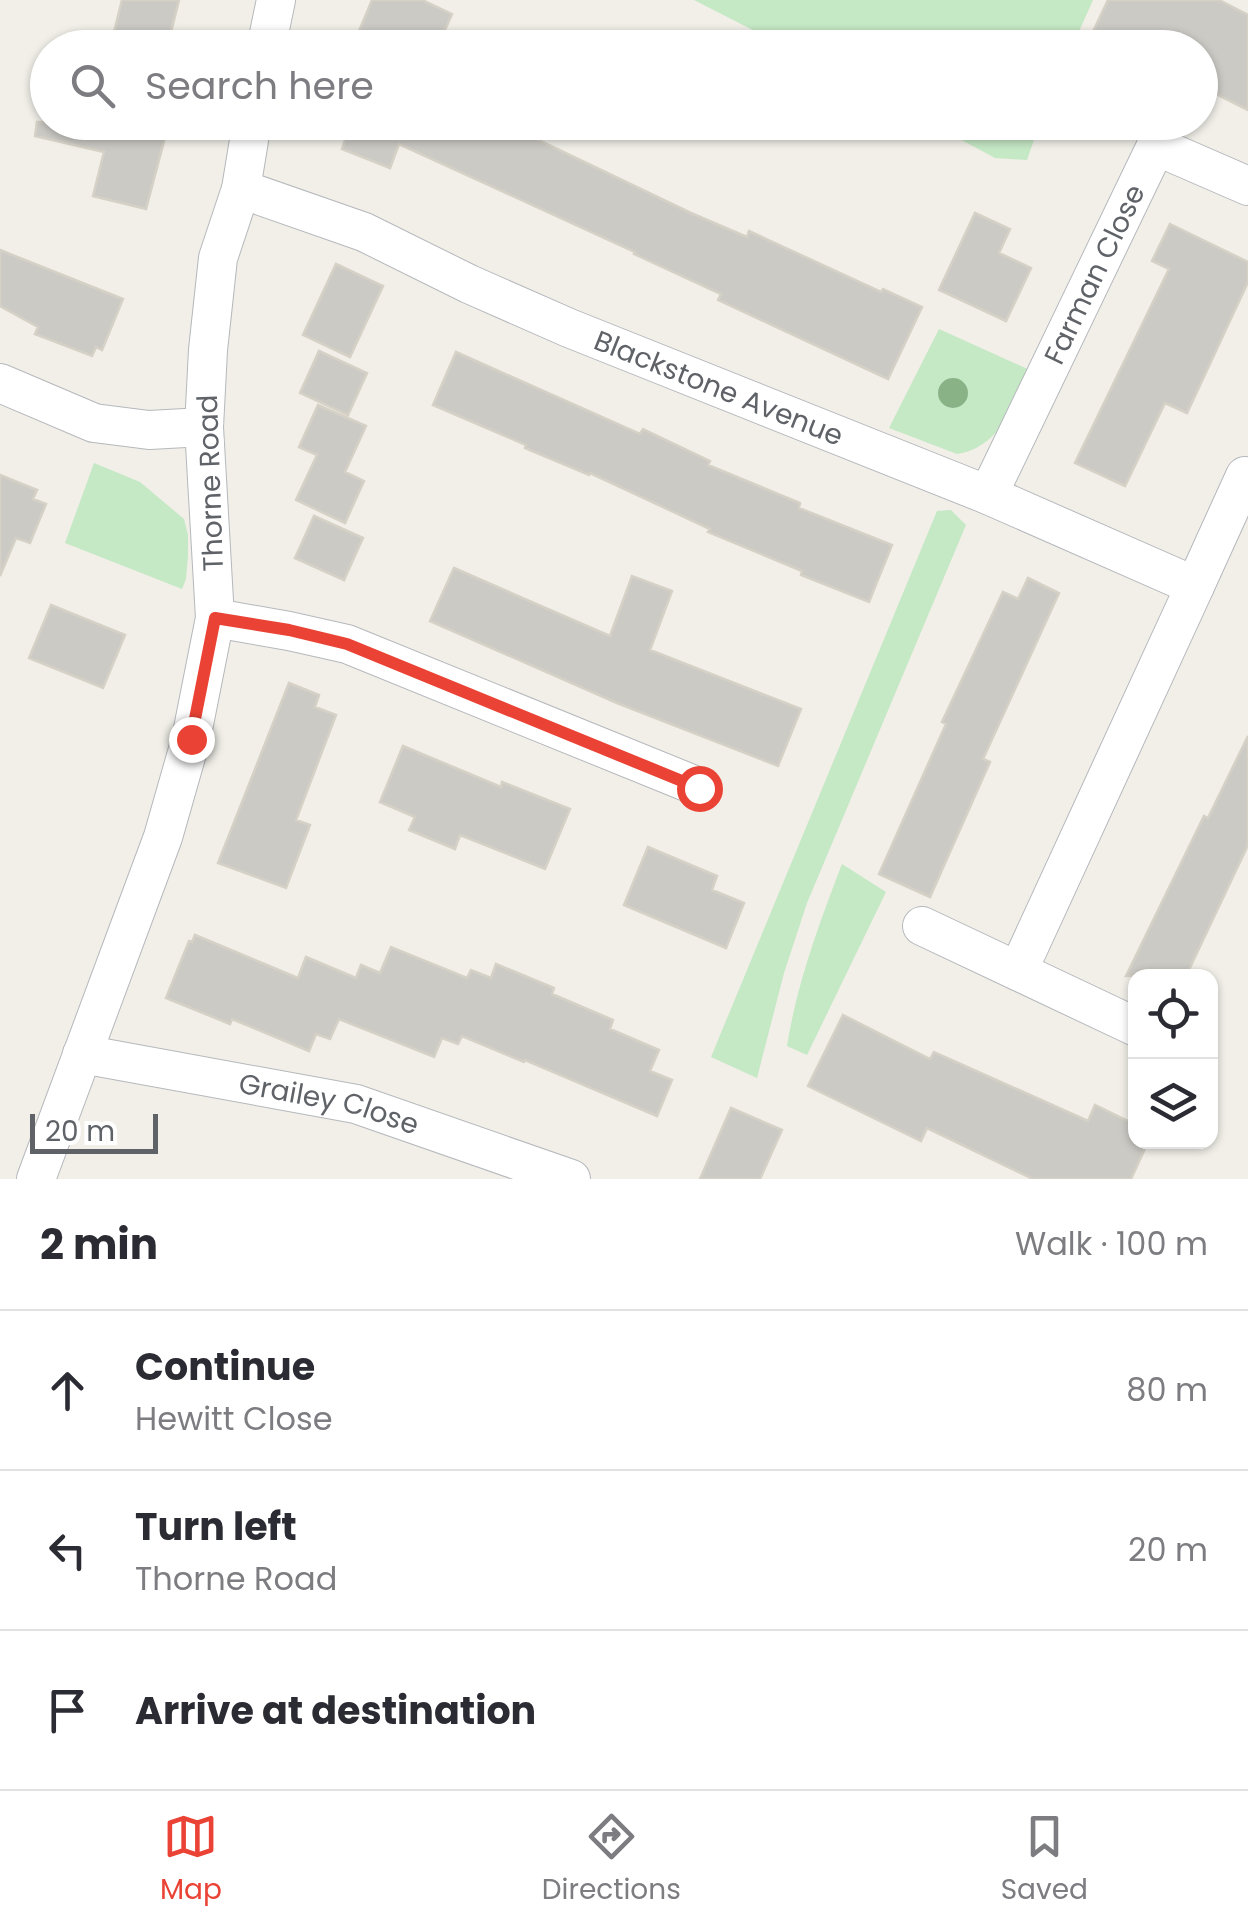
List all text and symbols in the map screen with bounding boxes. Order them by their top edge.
search box [30,30,1218,140]
icon: search [65,58,120,113]
text: Search here [145,59,374,112]
street label: Farman Close [1035,178,1155,371]
street label: Blackstone Avenue [588,321,849,455]
street label: Thorne Road [188,394,233,572]
route end [169,717,215,763]
route start [677,766,723,812]
map controls [1128,969,1218,1149]
button: locate [1128,969,1218,1059]
button: layers [1128,1059,1218,1149]
street label: Grailey Close [236,1064,424,1144]
scale bar [30,1109,158,1154]
text: 20 m [45,1112,115,1151]
text: 2 min [40,1215,158,1274]
text: Walk · 100 m [1015,1221,1208,1266]
text: Continue [135,1340,315,1393]
icon: ahead [40,1363,95,1418]
text: 80 m [1126,1367,1208,1412]
text: Hewitt Close [135,1396,333,1441]
text: Turn left [135,1500,297,1553]
icon: left [40,1523,95,1578]
text: 20 m [1128,1527,1208,1572]
text: Thorne Road [135,1556,337,1601]
icon: arrive [40,1683,95,1738]
text: Arrive at destination [135,1684,536,1737]
tab: Map [160,1809,222,1911]
tab: Directions [542,1809,681,1911]
tab: Saved [1001,1809,1088,1911]

